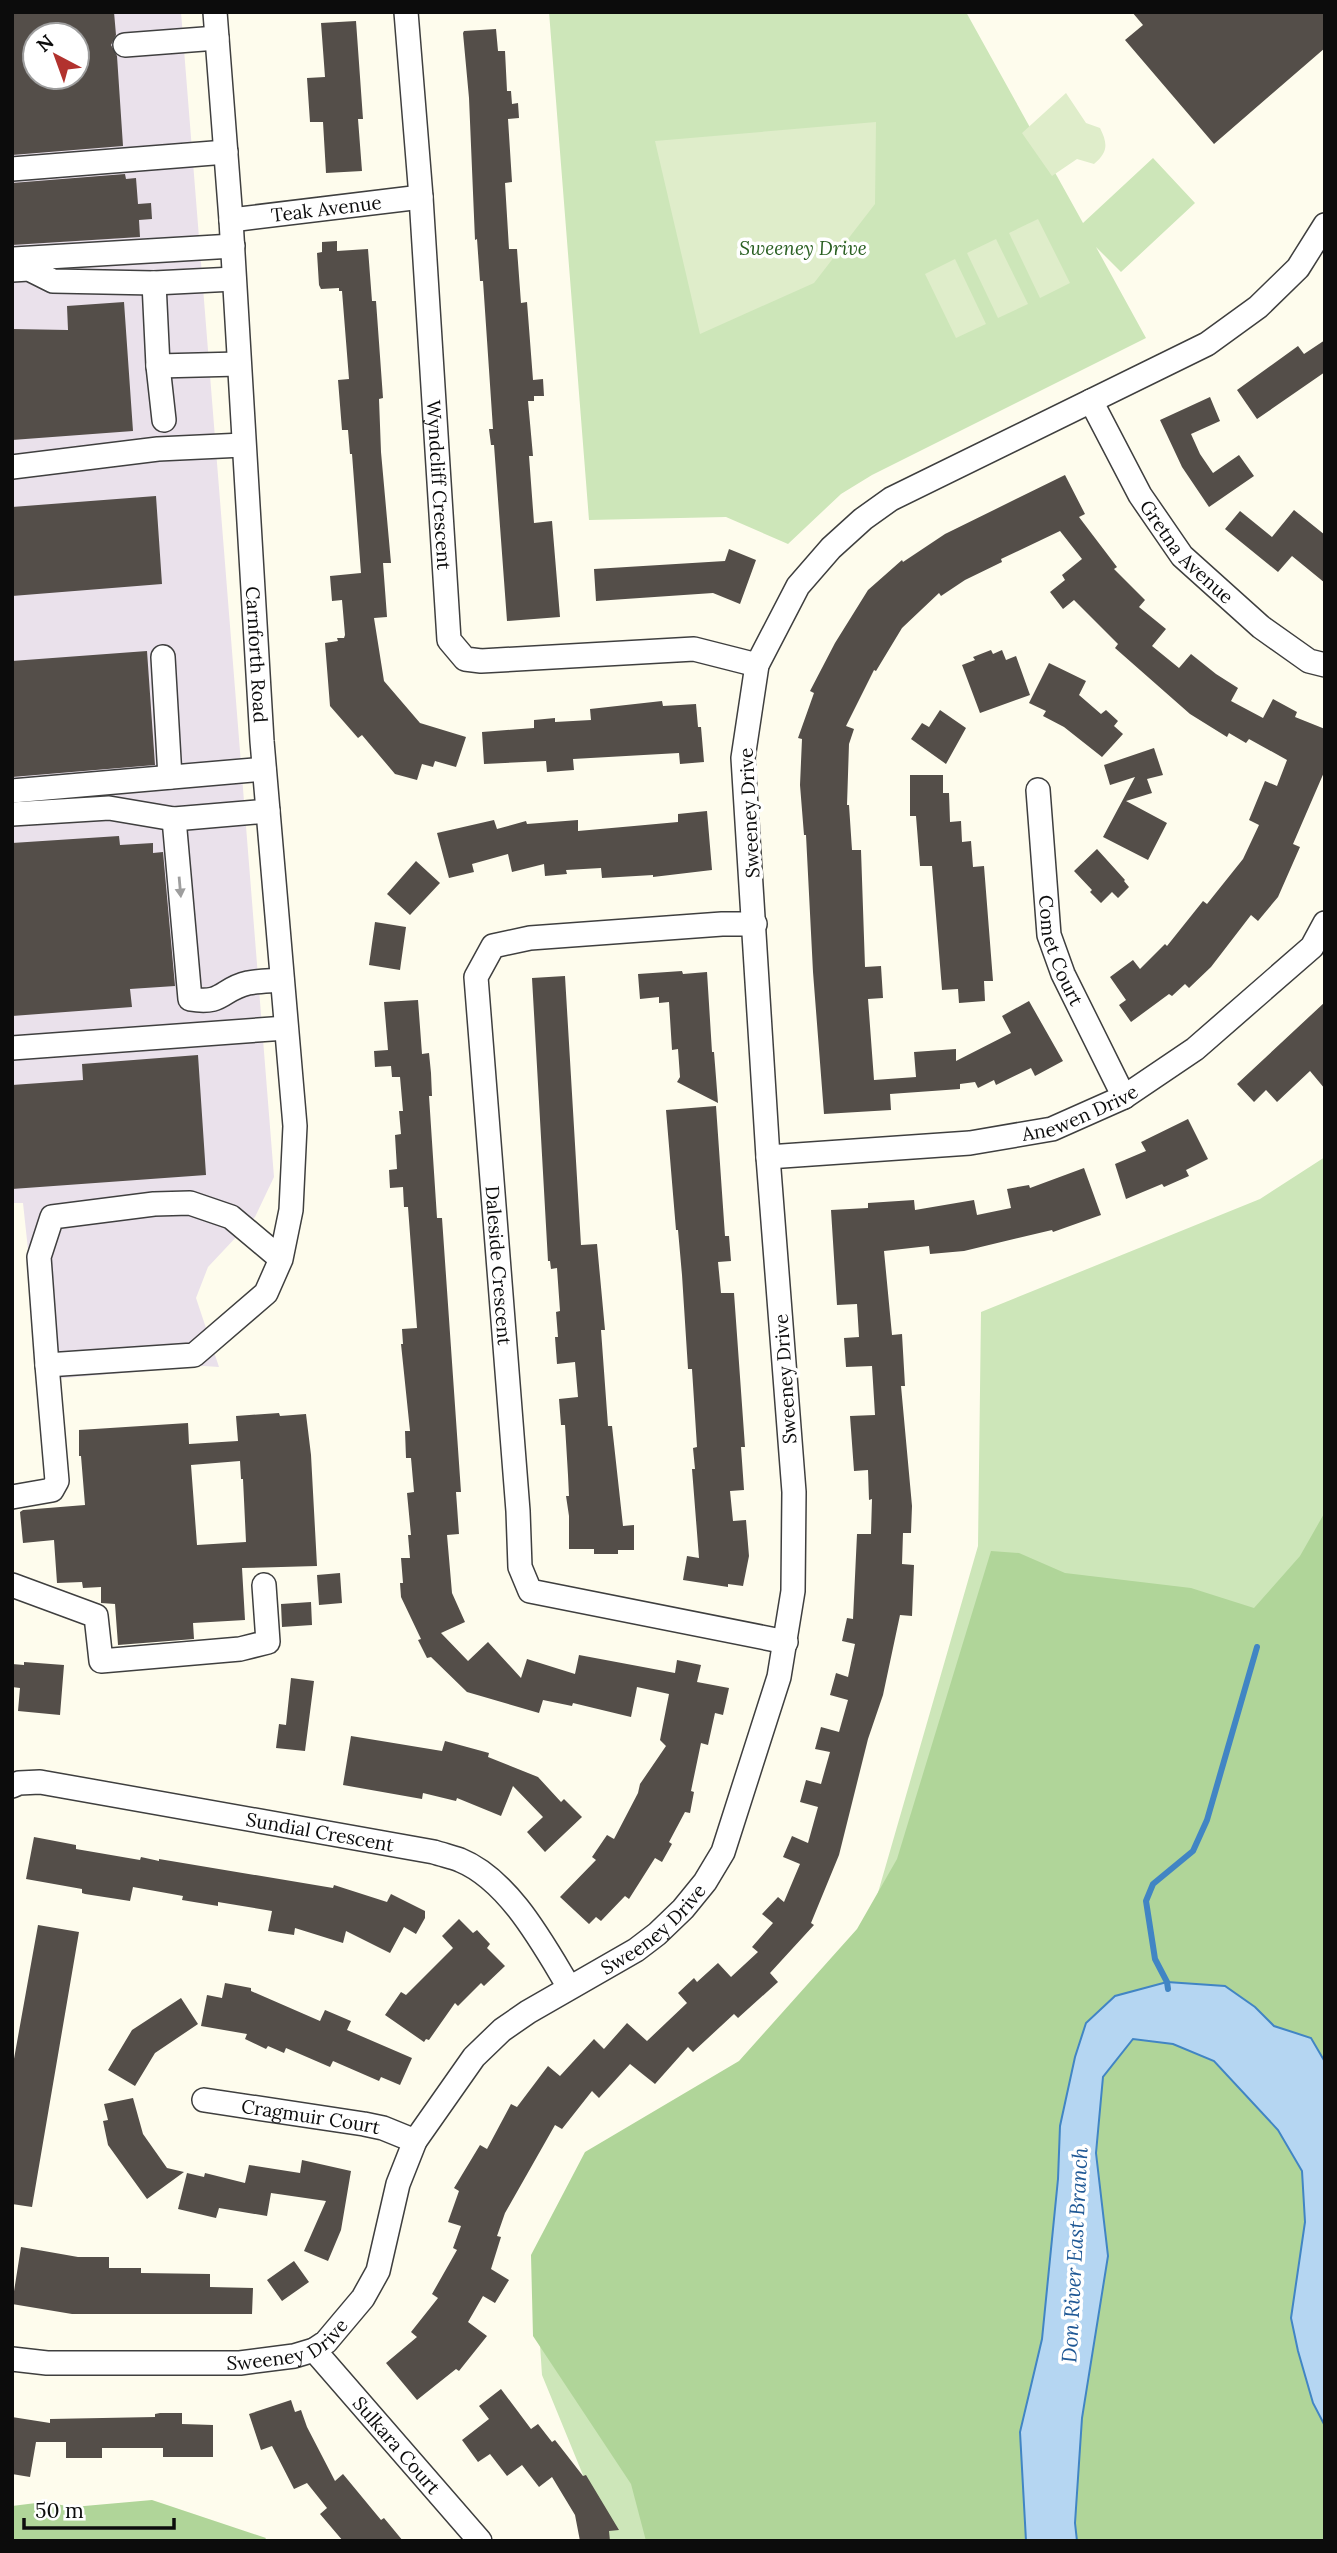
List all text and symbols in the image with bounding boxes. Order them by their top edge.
north arrow [21,21,91,91]
text: N [31,29,58,57]
street label: Teak Avenue [270,190,383,227]
park label: Sweeney Drive [739,236,867,260]
street label: Wyndcliff Crescent [422,399,457,571]
street label: Gretna Avenue [1135,495,1239,609]
street label: Carnforth Road [241,586,273,723]
street label: Sweeney Drive [734,747,764,879]
one-way arrow [175,876,186,898]
street label: Comet Court [1034,894,1089,1010]
street label: Anewen Drive [1019,1079,1142,1146]
street label: Daleside Crescent [480,1185,517,1347]
street label: Sweeney Drive [768,1313,802,1445]
street label: Sundial Crescent [244,1807,396,1857]
street label: Sweeney Drive [596,1879,711,1980]
street label: Cragmuir Court [240,2094,383,2139]
water label: Don River East Branch [1055,2146,1094,2364]
street label: Sweeney Drive [226,2313,353,2375]
street label: Sulkara Court [348,2391,446,2499]
scale bar [24,2486,175,2530]
text: 50 m [35,2497,84,2524]

